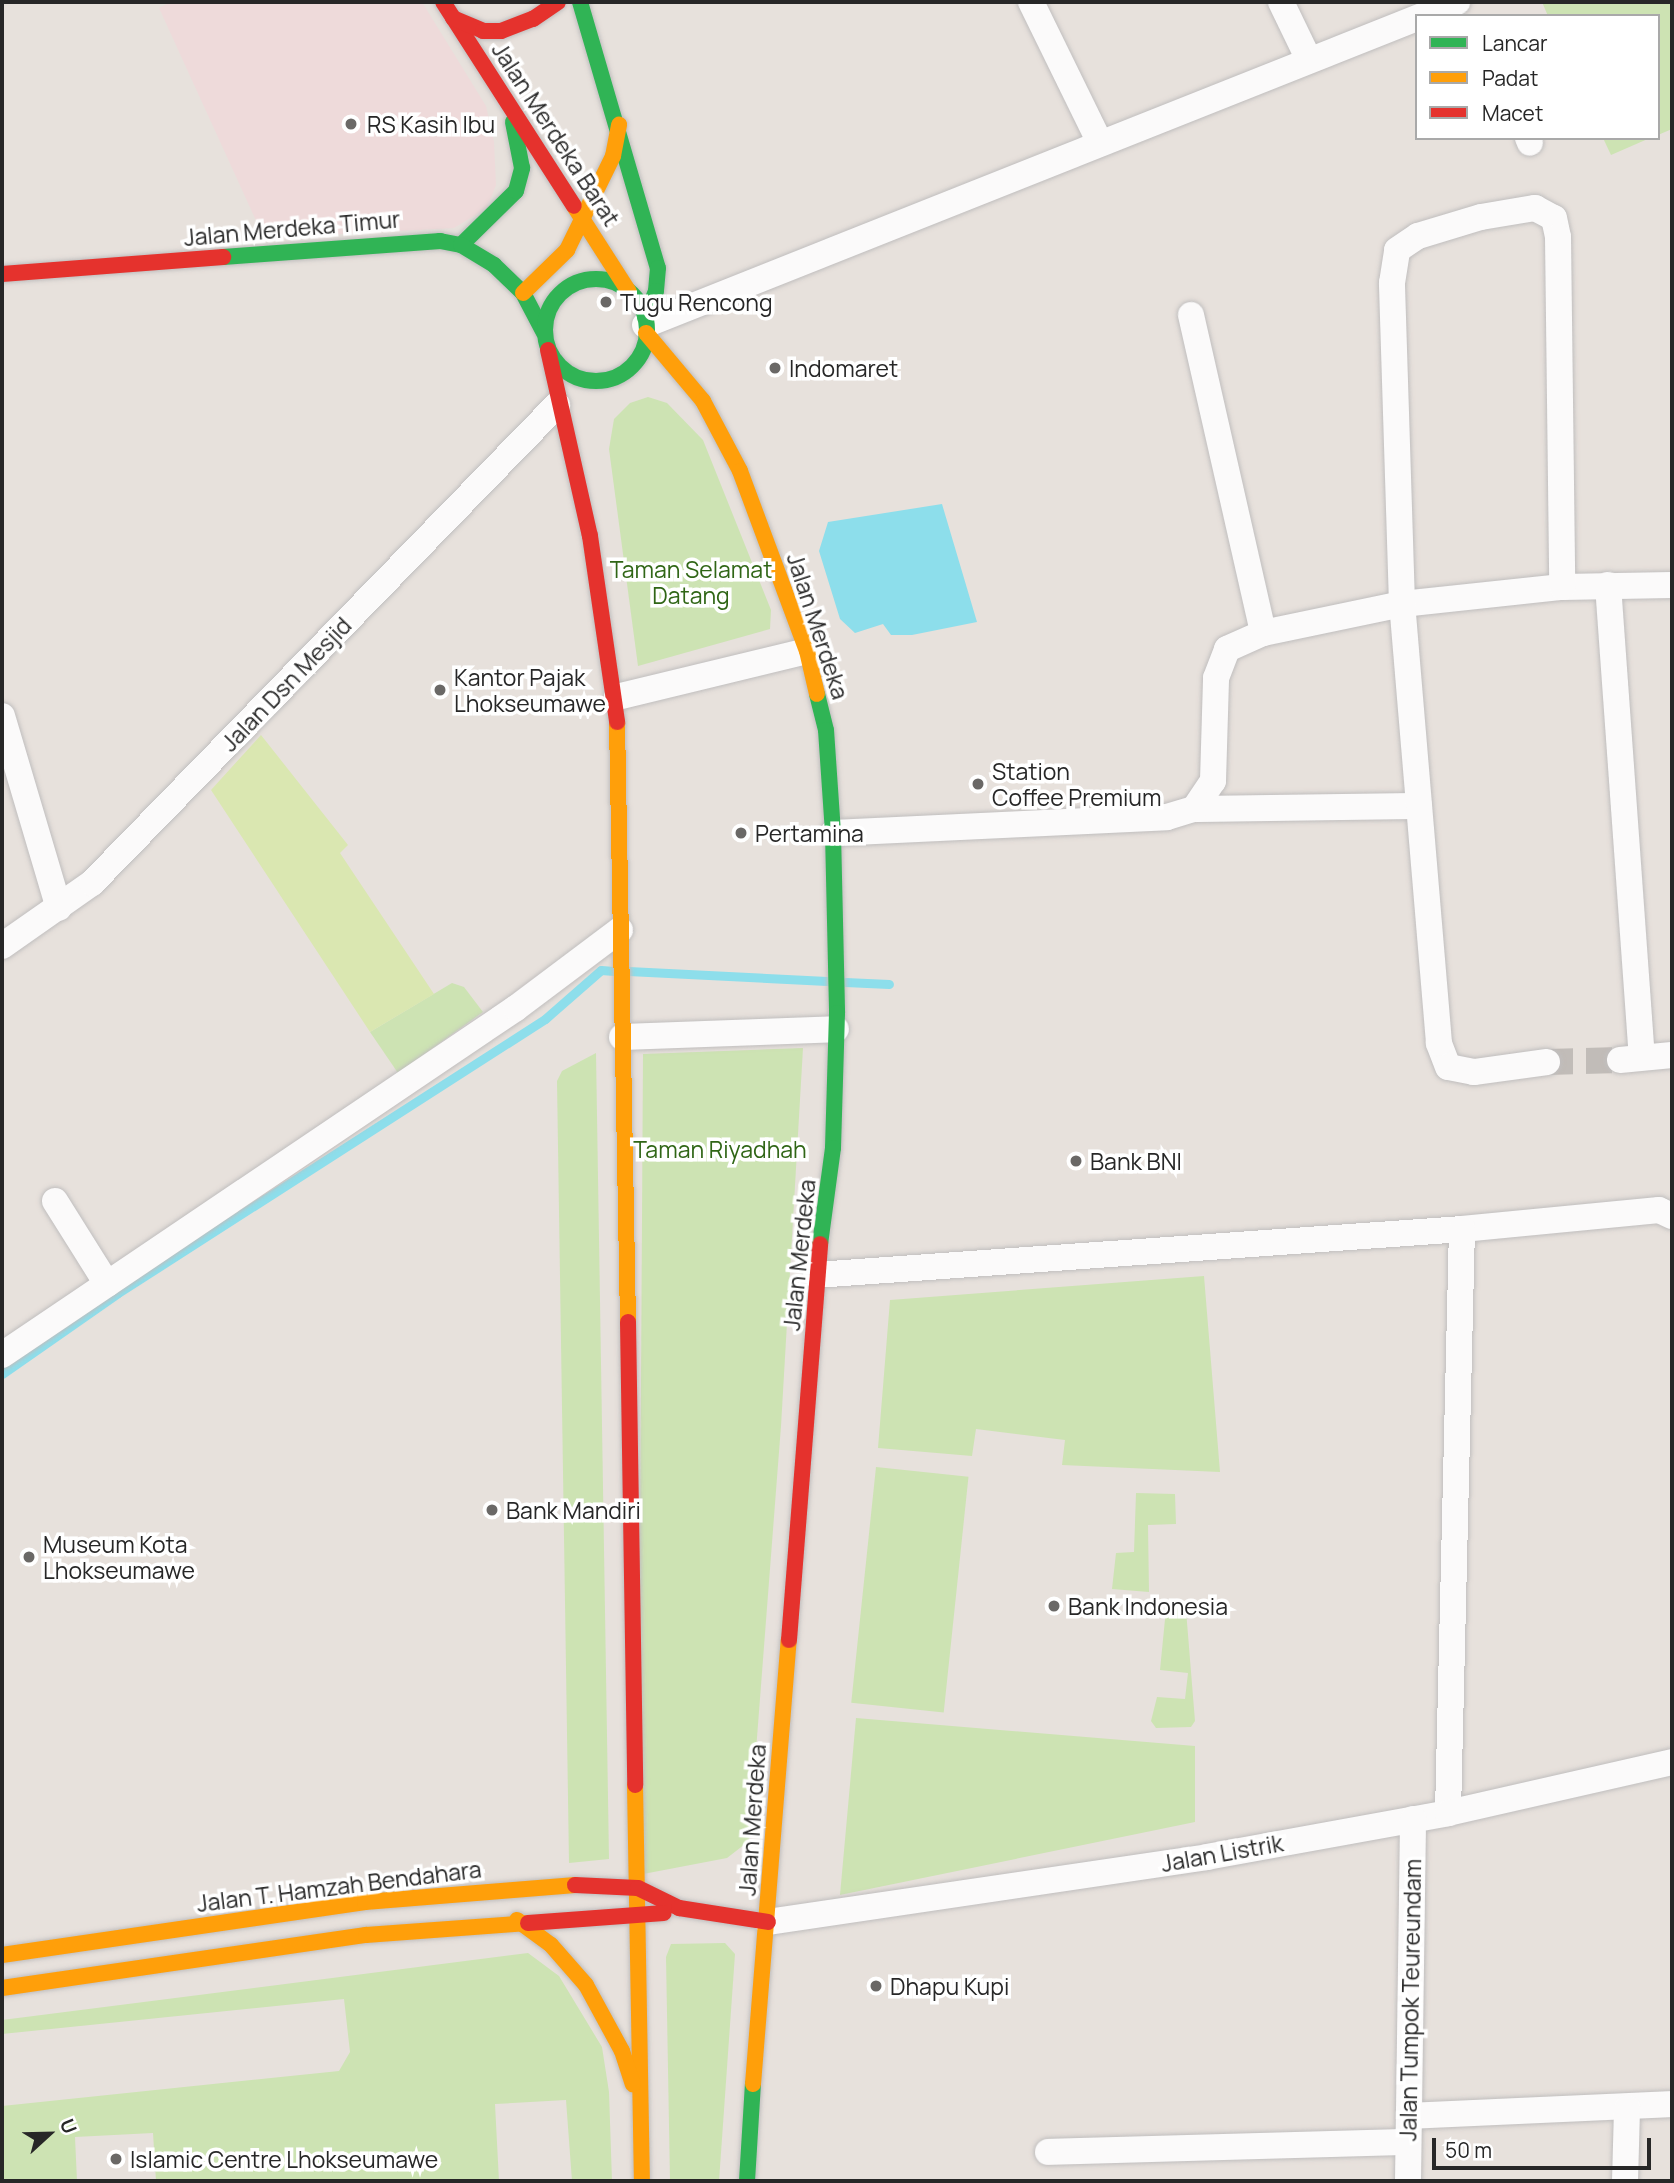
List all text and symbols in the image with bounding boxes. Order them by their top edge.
legend [1415,14,1660,140]
text: Lancar [1482,29,1548,57]
street label: Jalan Merdeka Barat [486,37,626,231]
text: Padat [1482,64,1538,92]
text: Macet [1482,99,1543,127]
place label: RS Kasih Ibu [367,110,495,138]
marker: RS Kasih Ibu [341,114,361,134]
street label: Jalan Merdeka Timur [183,205,401,251]
place label: Tugu Rencong [620,288,773,316]
marker: Tugu Rencong [598,294,614,310]
place label: Indomaret [789,354,898,382]
marker: Indomaret [767,360,783,376]
street label: Jalan Merdeka [781,549,855,703]
park label: Taman Selamat Datang [610,555,772,609]
street label: Jalan Dsn Mesjid [215,611,357,757]
place label: Kantor Pajak Lhokseumawe [454,663,606,717]
marker: Kantor Pajak Lhokseumawe [432,682,448,698]
place label: Station Coffee Premium [992,757,1161,811]
marker: Station Coffee Premium [970,776,986,792]
place label: Pertamina [755,819,864,847]
marker: Pertamina [733,825,749,841]
park label: Taman Riyadhah [633,1135,807,1163]
place label: Bank BNI [1090,1147,1182,1175]
marker: Bank BNI [1068,1153,1084,1169]
street label: Jalan Merdeka [777,1178,821,1332]
place label: Bank Mandiri [506,1496,641,1524]
marker: Bank Mandiri [484,1502,500,1518]
place label: Museum Kota Lhokseumawe [43,1530,195,1584]
marker: Museum Kota Lhokseumawe [21,1549,37,1565]
place label: Bank Indonesia [1068,1592,1228,1620]
marker: Bank Indonesia [1046,1598,1062,1614]
street label: Jalan Merdeka [733,1743,771,1897]
street label: Jalan Listrik [1159,1829,1285,1877]
street label: Jalan T. Hamzah Bendahara [195,1855,483,1917]
street label: Jalan Tumpok Teureundam [1394,1859,1426,2141]
place label: Dhapu Kupi [890,1972,1009,2000]
marker: Dhapu Kupi [868,1978,884,1994]
north arrow [14,2099,84,2169]
text: U [54,2115,83,2137]
scale bar [1436,2124,1655,2168]
text: 50 m [1445,2136,1492,2164]
place label: Islamic Centre Lhokseumawe [130,2145,438,2173]
marker: Islamic Centre Lhokseumawe [108,2151,124,2167]

